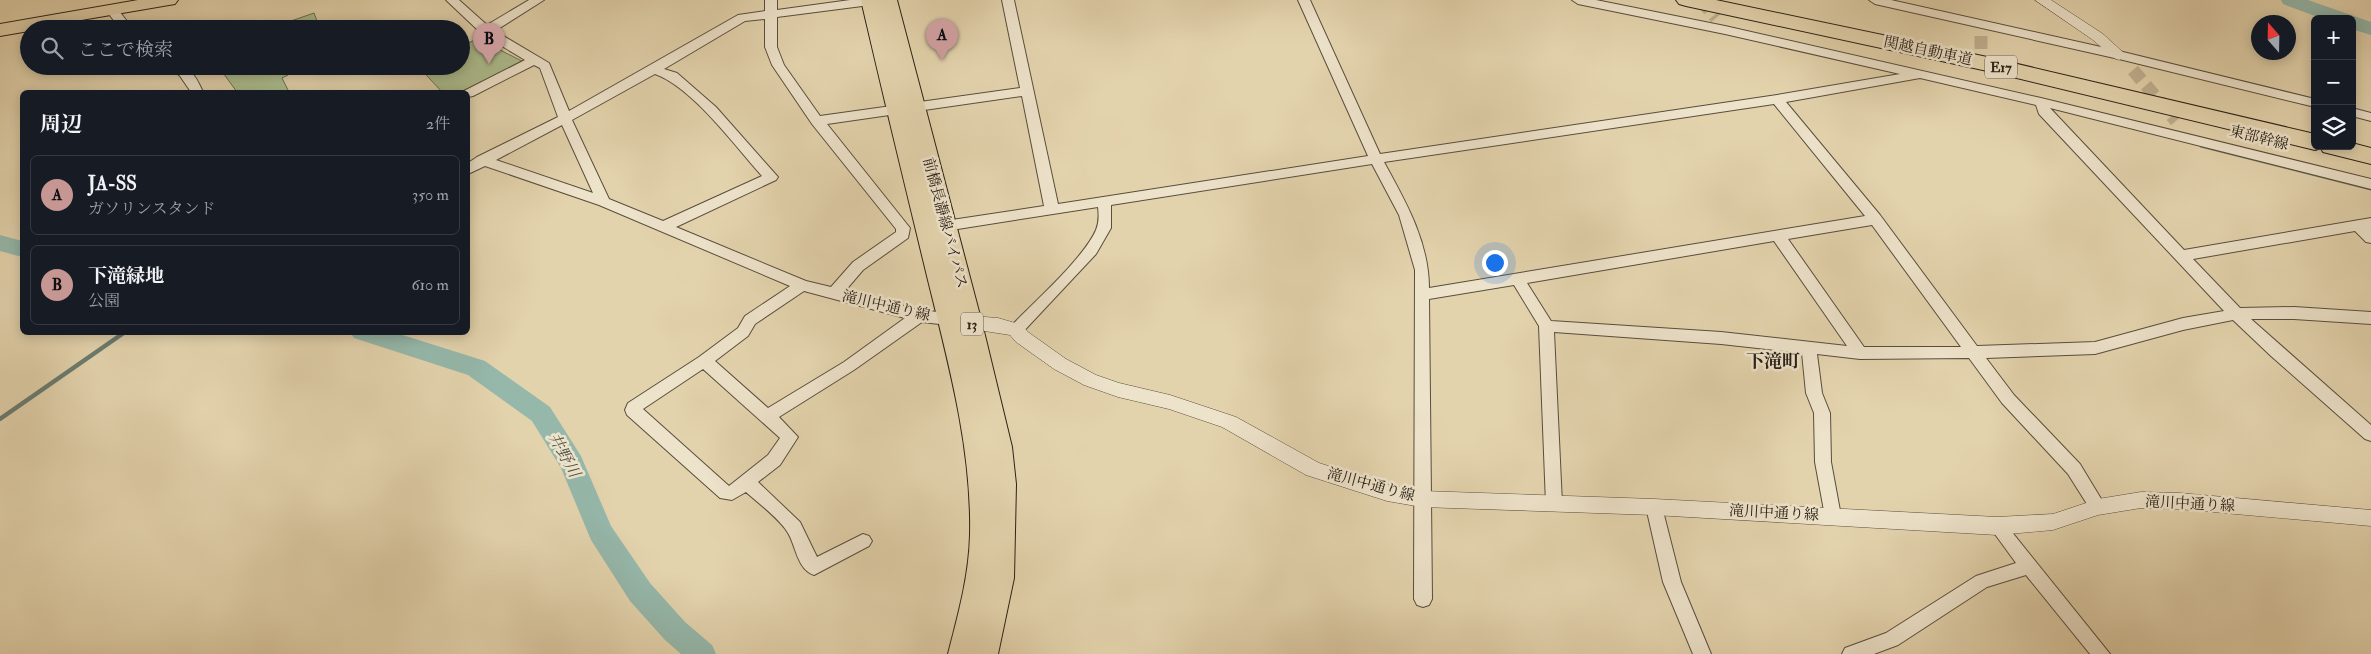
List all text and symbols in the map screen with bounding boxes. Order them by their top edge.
north arrow [2251,15,2296,60]
map controls [2311,15,2356,150]
button: + [2311,15,2356,60]
pin: A [926,19,958,60]
search box [20,20,470,75]
pin: B [473,23,505,64]
street label: 関越自動車道 [1882,32,1974,70]
icon: search [38,34,66,62]
text: ここで検索 [78,38,173,62]
road number: E17 [1985,56,2017,78]
button: − [2311,60,2356,105]
button: layers [2311,105,2356,150]
text: 周辺 [40,111,82,138]
text: 2件 [426,114,450,134]
street label: 東部幹線 [2228,122,2290,154]
street label: 前橋長瀞線バイパス [918,155,972,291]
text: JA-SS [88,172,137,196]
text: A [52,185,62,205]
text: 350 m [412,185,449,205]
text: ガソリンスタンド [88,199,216,219]
your location [1482,250,1508,276]
text: 下滝緑地 [88,264,164,288]
text: B [52,275,62,295]
text: 610 m [411,275,449,295]
street label: 滝川中通り線 [840,287,932,325]
text: 公園 [88,291,120,311]
road number: 13 [961,312,983,336]
district label: 下滝町 [1746,350,1800,373]
water label: 井野川 [544,429,585,483]
street label: 滝川中通り線 [1325,464,1417,506]
street label: 滝川中通り線 [2145,492,2235,516]
street label: 滝川中通り線 [1729,501,1819,525]

